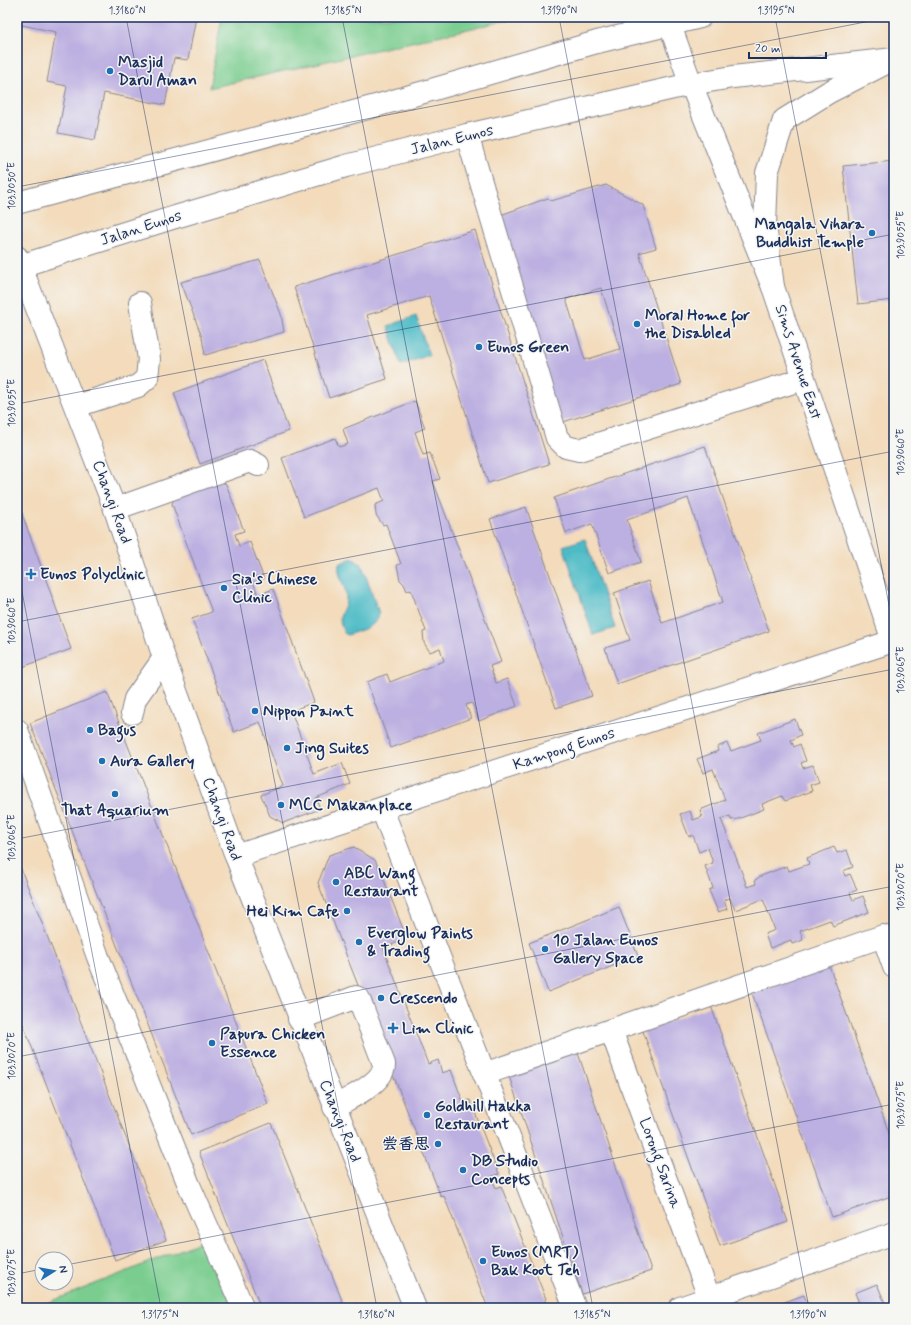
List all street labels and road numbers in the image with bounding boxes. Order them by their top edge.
street label: Jalan Eunos [408,120,496,160]
street label: Jalan Eunos [98,205,184,251]
street label: Sims Avenue East [770,302,826,422]
street label: Changi Road [87,457,137,547]
street label: Kampong Eunos [510,723,618,776]
street label: Changi Road [197,774,247,864]
street label: Changi Road [314,1077,366,1165]
street label: Lorong Sarina [633,1115,686,1212]

